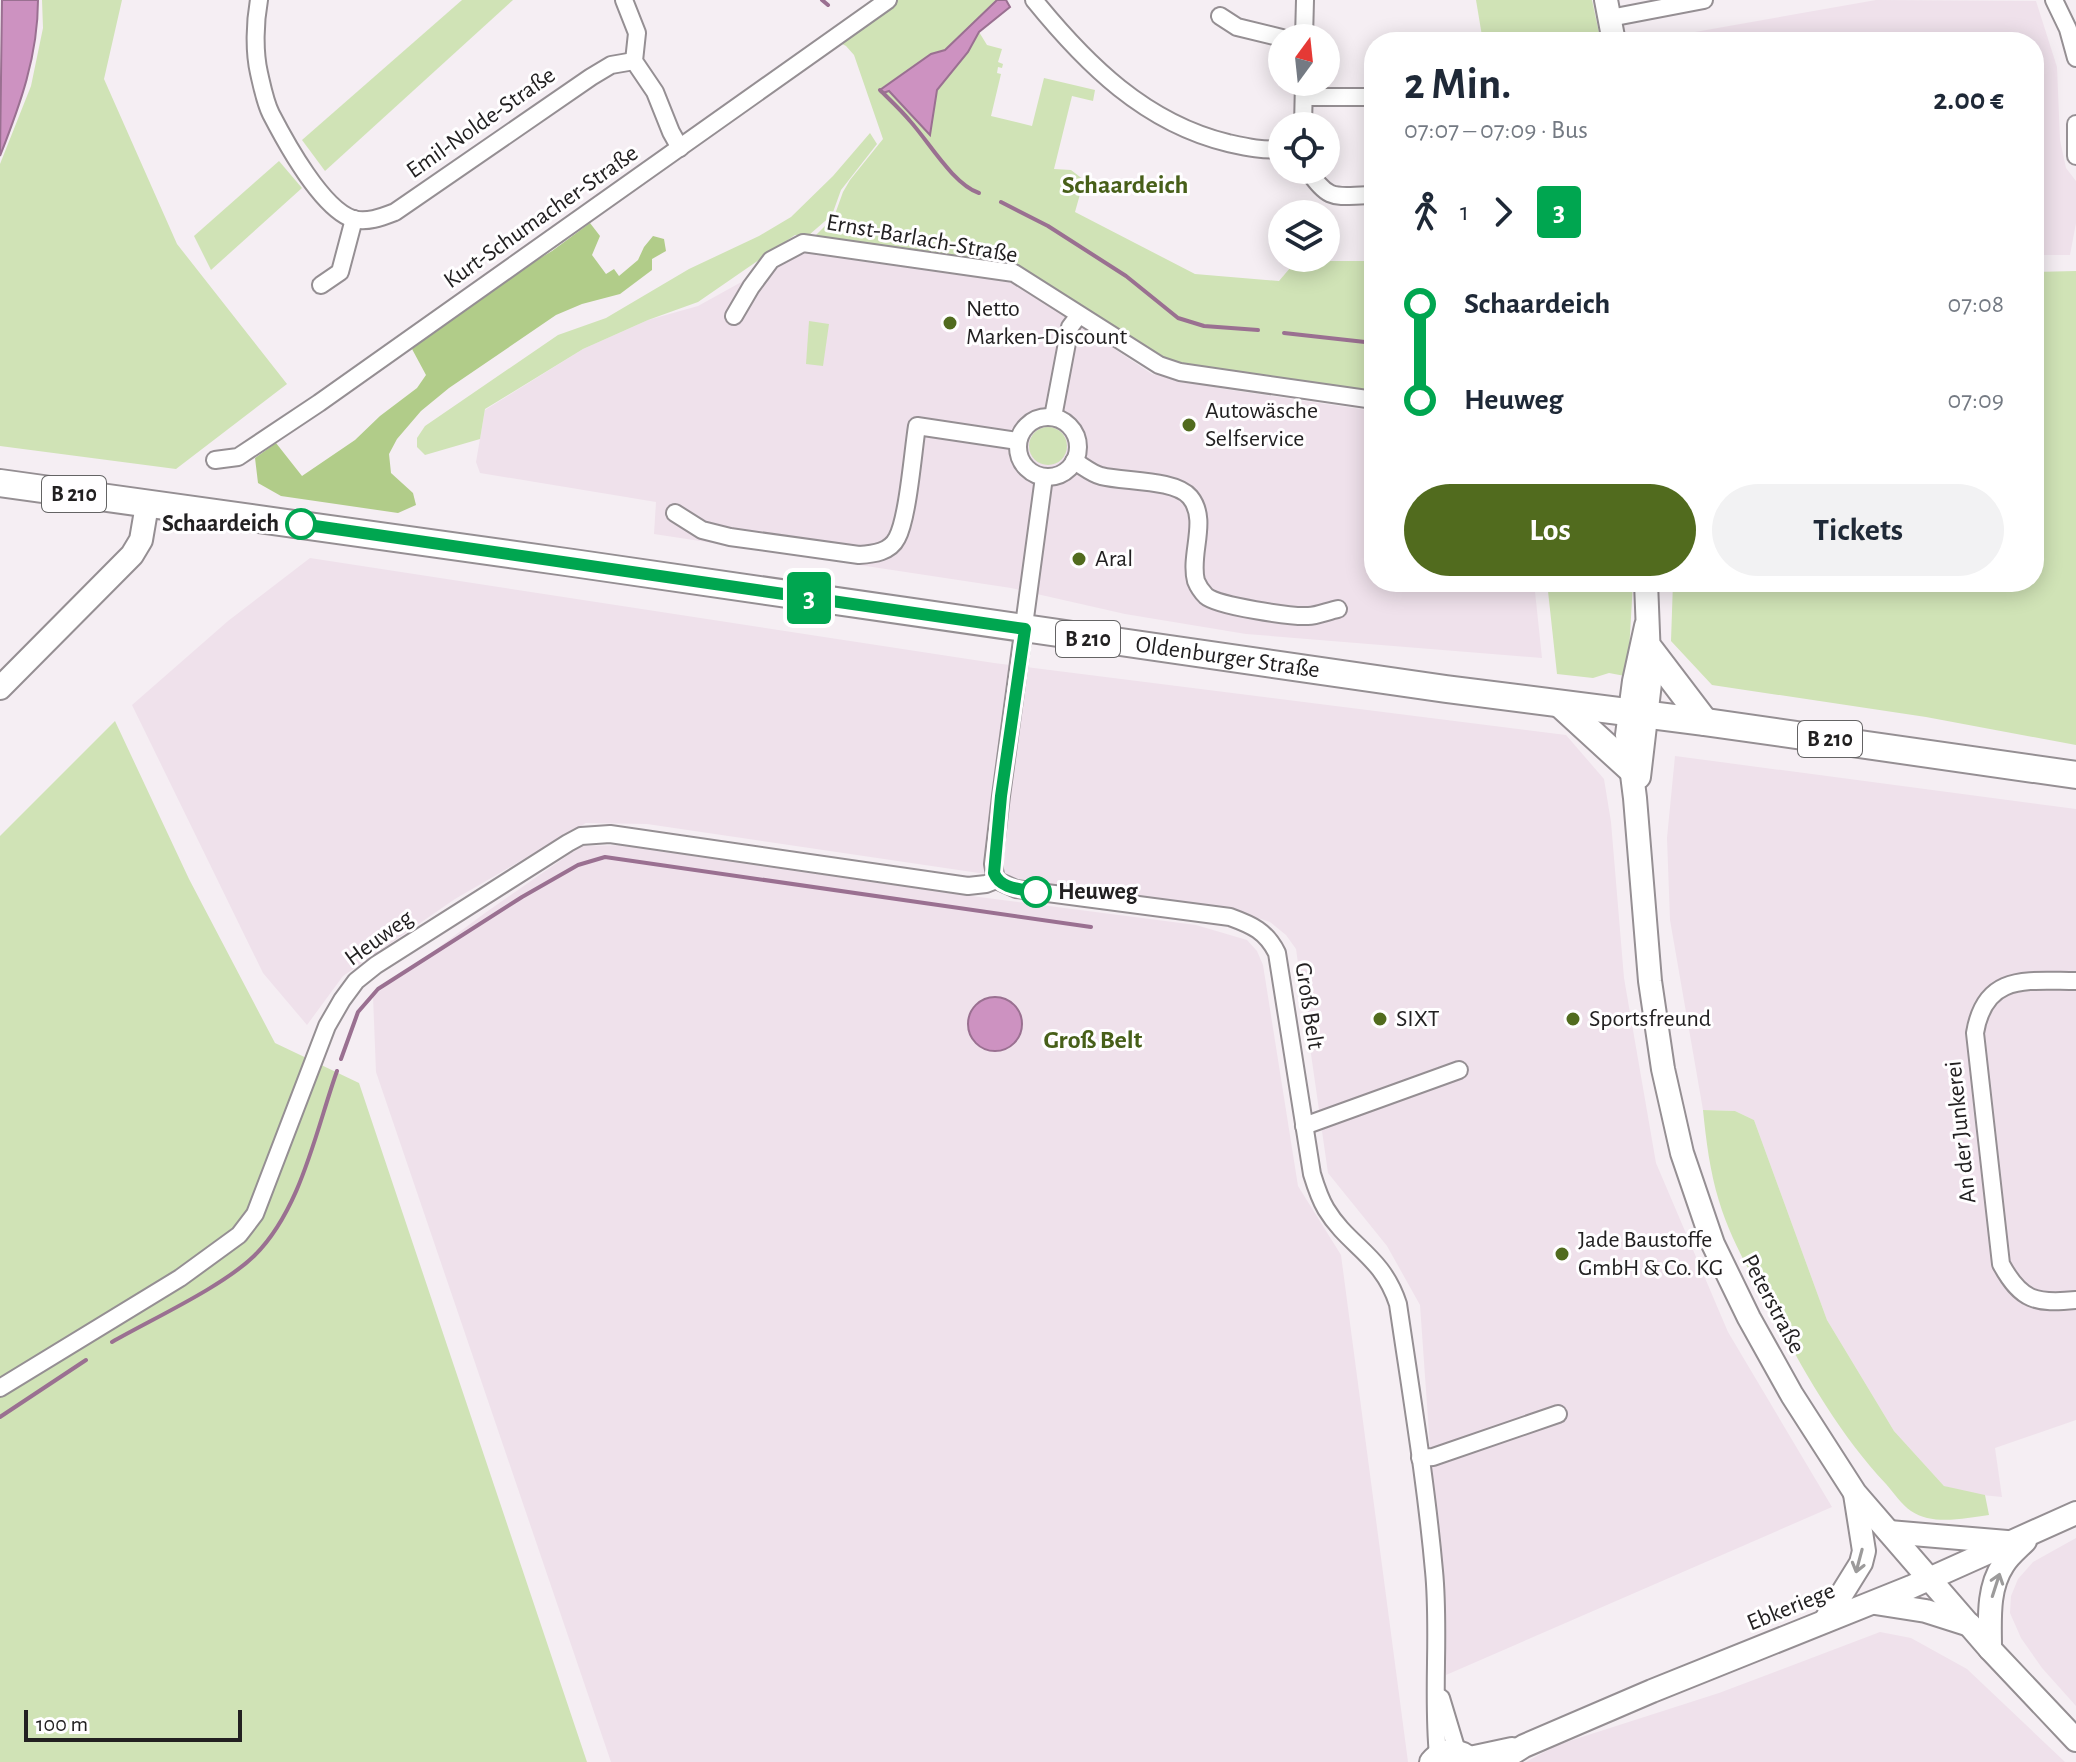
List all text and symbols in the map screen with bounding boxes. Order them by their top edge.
north arrow [1268,24,1340,96]
map controls [1268,24,1340,272]
street label: Emil-Nolde-Straße [402,63,560,183]
text: 2 Min. [1404,63,1511,107]
text: 2.00 € [1933,85,2004,115]
button: locate [1268,112,1340,184]
text: 07:07 – 07:09 · Bus [1404,117,1588,143]
street label: Kurt-Schumacher-Straße [439,141,643,293]
district label: Schaardeich [1062,172,1188,198]
icon: walk [1404,190,1448,234]
icon: forward [1481,190,1525,234]
text: 3 [1553,198,1565,226]
text: 1 [1460,199,1469,225]
button: layers [1268,200,1340,272]
street label: Ernst-Barlach-Straße [824,210,1020,268]
text: Schaardeich [1464,289,1610,319]
text: 07:08 [1947,291,2004,317]
place label: Netto Marken-Discount [966,297,1128,349]
marker: Netto Marken-Discount [941,314,959,332]
text: Heuweg [1464,385,1563,415]
text: 07:09 [1948,387,2004,413]
place label: Autowäsche Selfservice [1205,399,1318,451]
marker: Autowäsche Selfservice [1180,416,1198,434]
road number: B 210 [42,476,106,512]
button: Los [1404,484,1696,576]
button: Tickets [1712,484,2004,576]
marker: Schaardeich [286,509,316,539]
place label: Schaardeich [162,512,279,536]
place label: Aral [1095,547,1133,571]
marker: Aral [1070,550,1088,568]
line badge: 3 [783,572,835,624]
text: 3 [803,584,815,612]
road number: B 210 [1056,621,1120,657]
street label: Oldenburger Straße [1134,632,1321,683]
road number: B 210 [1798,721,1862,757]
marker: Heuweg [1021,877,1051,907]
place label: Heuweg [1058,880,1138,904]
street label: Heuweg [341,905,418,970]
street label: Groß Belt [1290,961,1328,1052]
place label: SIXT [1396,1007,1440,1031]
place label: Sportsfreund [1589,1007,1711,1031]
marker: SIXT [1371,1010,1389,1028]
marker: Sportsfreund [1564,1010,1582,1028]
district label: Groß Belt [1044,1027,1143,1053]
street label: An der Junkerei [1942,1060,1980,1204]
place label: Jade Baustoffe GmbH & Co. KG [1578,1228,1723,1280]
marker: Jade Baustoffe GmbH & Co. KG [1553,1245,1571,1263]
street label: Peterstraße [1737,1251,1809,1357]
one-way arrow [1851,1548,1866,1574]
one-way arrow [1989,1573,2004,1598]
street label: Ebkeriege [1744,1579,1838,1635]
scale bar [24,1706,242,1742]
text: 100 m [36,1713,88,1735]

